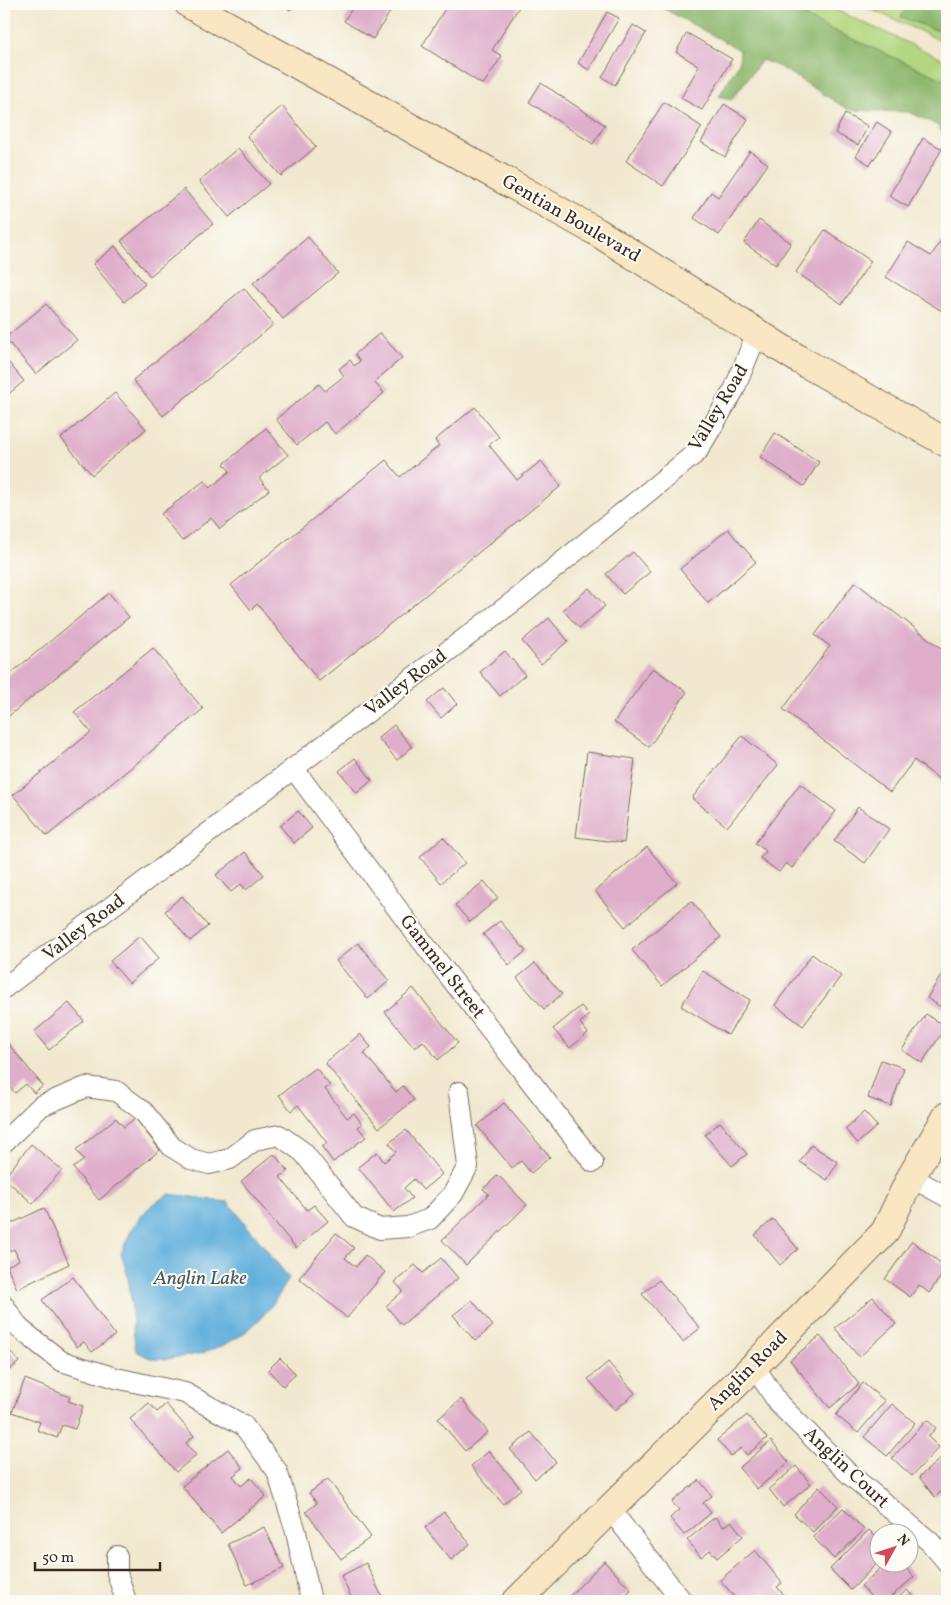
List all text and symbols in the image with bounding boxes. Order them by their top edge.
street label: Gentian Boulevard [497,169,645,269]
street label: Valley Road [683,360,755,456]
street label: Valley Road [359,643,453,723]
street label: Valley Road [37,888,131,968]
street label: Gammel Street [393,910,491,1025]
water label: Anglin Lake [152,1265,247,1293]
street label: Anglin Road [702,1325,794,1417]
street label: Anglin Court [797,1421,895,1515]
north arrow [868,1522,918,1572]
text: N [892,1531,913,1551]
scale bar [35,1540,160,1572]
text: 50 m [42,1548,74,1569]

